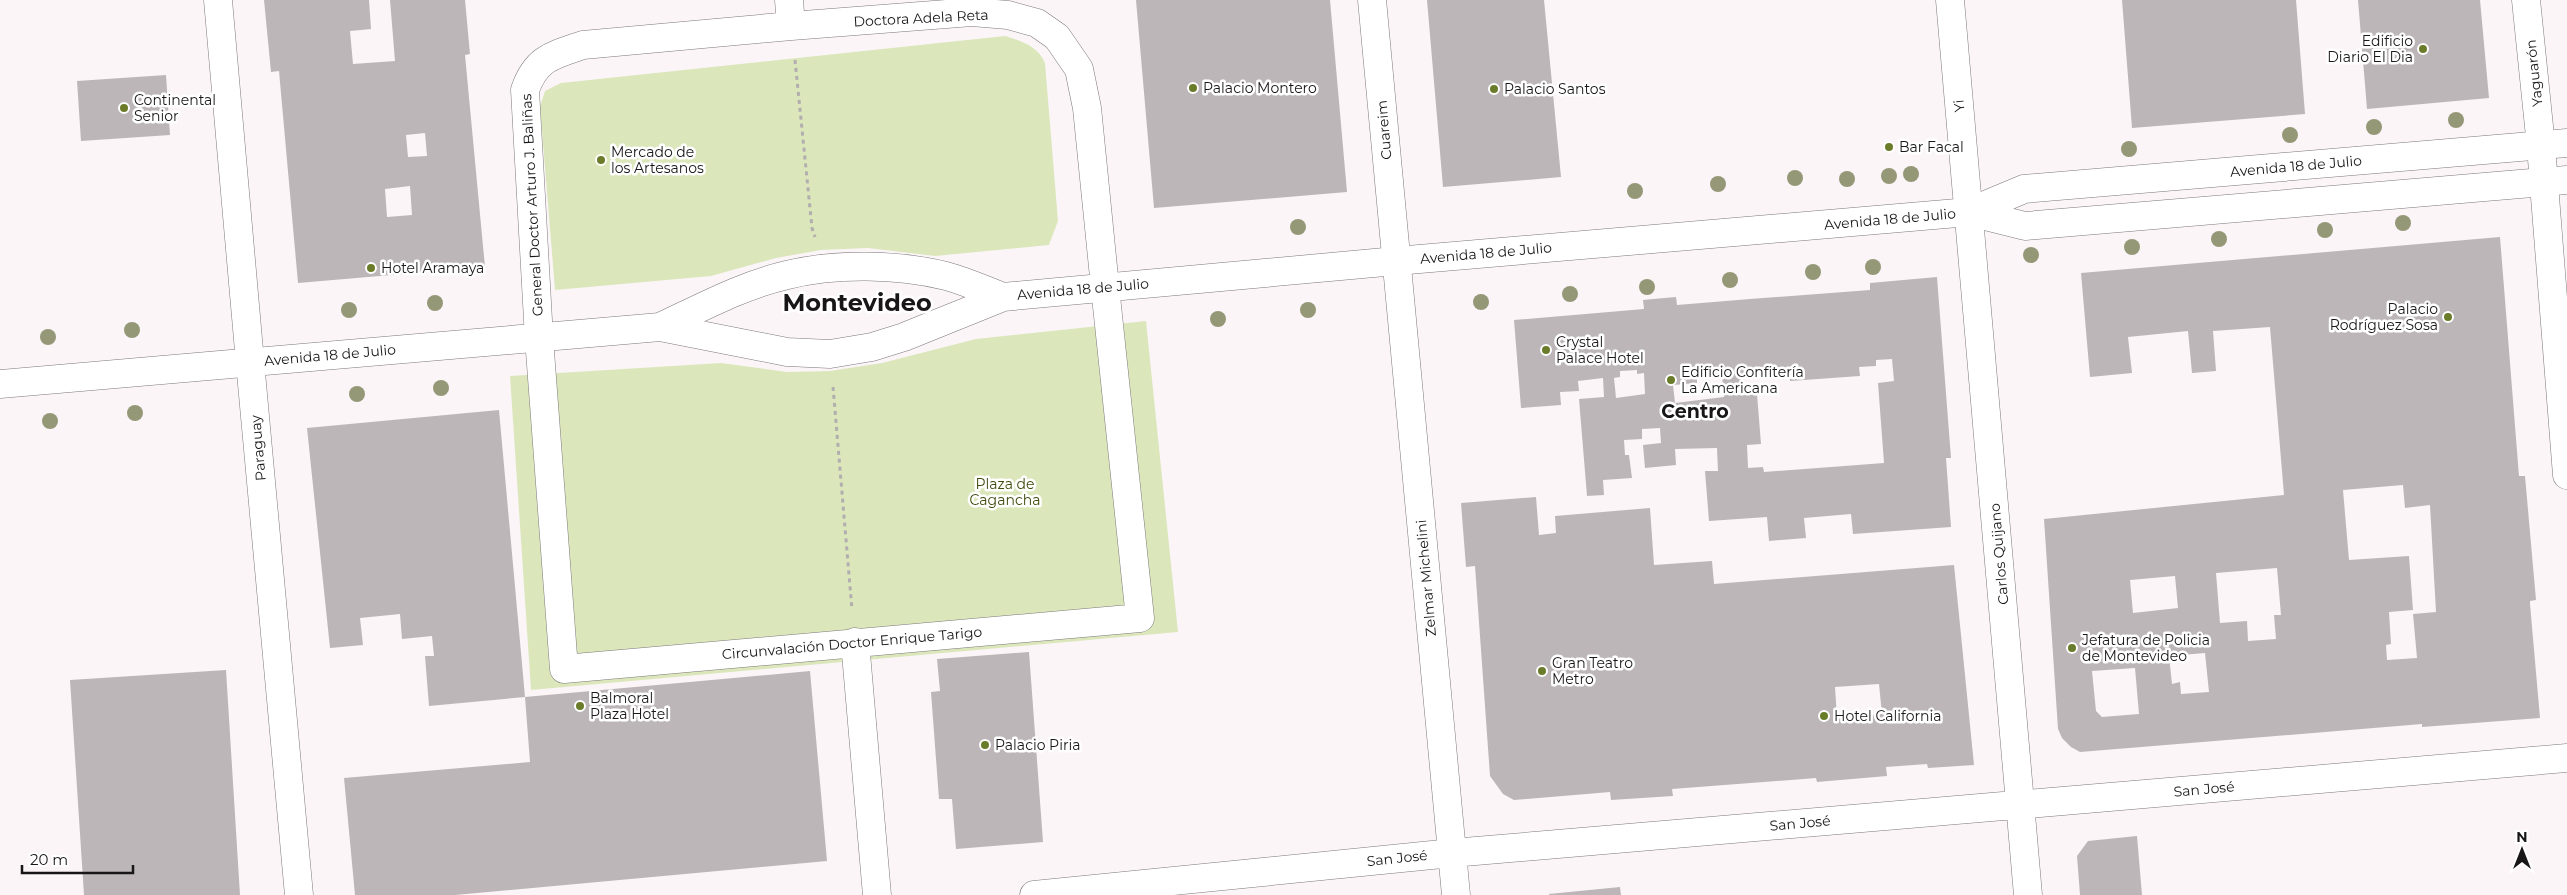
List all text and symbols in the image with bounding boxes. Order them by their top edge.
street label: Doctora Adela Reta [853,5,989,31]
place label: Edificio Diario El Dia [2327,32,2413,66]
street label: Yaguarón [2522,39,2546,107]
marker: Edificio Diario El Dia [2417,43,2429,55]
place label: Palacio Montero [1203,79,1317,97]
place label: Palacio Santos [1504,80,1606,98]
marker: Palacio Montero [1187,82,1199,94]
marker: Palacio Santos [1488,83,1500,95]
place label: Continental Senior [134,91,216,125]
street label: General Doctor Arturo J. Baliñas [517,93,547,317]
street label: Cuareim [1372,99,1396,161]
street label: Yi [1949,99,1969,113]
marker: Continental Senior [118,102,130,114]
place label: Bar Facal [1899,138,1964,156]
marker: Bar Facal [1883,141,1895,153]
place label: Mercado de los Artesanos [611,143,704,177]
street label: Avenida 18 de Julio [2229,151,2363,181]
marker: Mercado de los Artesanos [595,154,607,166]
street label: Avenida 18 de Julio [1823,204,1957,234]
street label: Avenida 18 de Julio [1419,238,1553,268]
place label: Hotel Aramaya [381,259,484,277]
marker: Hotel Aramaya [365,262,377,274]
street label: Avenida 18 de Julio [1016,274,1150,304]
district label: Montevideo [782,288,932,317]
place label: Palacio Rodríguez Sosa [2330,300,2438,334]
marker: Palacio Rodríguez Sosa [2442,311,2454,323]
place label: Crystal Palace Hotel [1556,333,1644,367]
street label: Avenida 18 de Julio [263,340,397,370]
marker: Crystal Palace Hotel [1540,344,1552,356]
place label: Edificio Confitería La Americana [1681,363,1804,397]
marker: Edificio Confitería La Americana [1665,374,1677,386]
district label: Centro [1661,400,1729,423]
street label: Paraguay [246,414,270,482]
park label: Plaza de Cagancha [970,475,1040,509]
street label: Carlos Quijano [1986,502,2012,606]
street label: Zelmar Michelini [1412,519,1440,637]
street label: Circunvalación Doctor Enrique Tarigo [721,623,983,663]
place label: Jefatura de Policia de Montevideo [2081,631,2210,665]
marker: Jefatura de Policia de Montevideo [2066,642,2078,654]
place label: Gran Teatro Metro [1552,654,1633,688]
marker: Gran Teatro Metro [1536,665,1548,677]
place label: Balmoral Plaza Hotel [590,689,669,723]
marker: Balmoral Plaza Hotel [574,700,586,712]
place label: Hotel California [1834,707,1941,725]
marker: Hotel California [1818,710,1830,722]
place label: Palacio Piria [995,736,1080,754]
marker: Palacio Piria [979,739,991,751]
street label: San José [2173,777,2235,801]
street label: San José [1769,811,1831,835]
north arrow [2497,825,2547,875]
text: N [2516,828,2528,846]
scale bar [22,842,134,874]
street label: San José [1366,846,1428,870]
text: 20 m [30,850,68,869]

